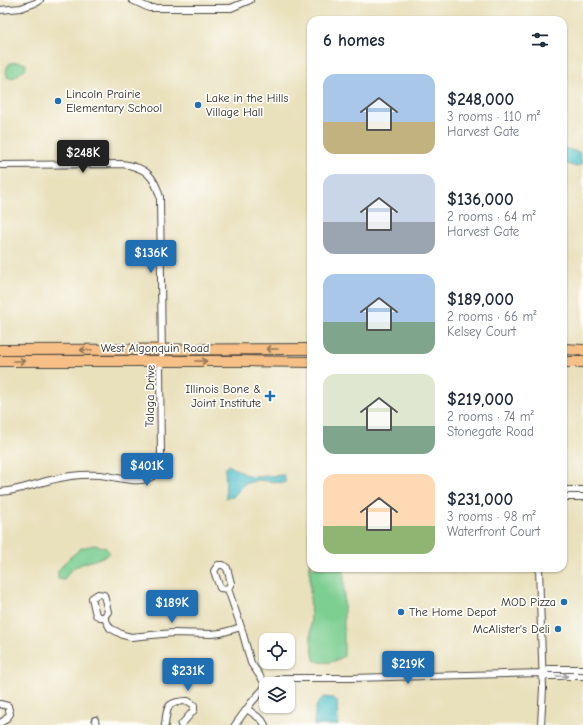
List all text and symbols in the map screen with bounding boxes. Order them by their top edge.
icon: filters [529,29,551,51]
text: 6 homes [323,31,385,50]
place label: Lincoln Prairie Elementary School [66,87,162,115]
icon: home [355,90,403,138]
text: $248,000 [447,90,514,109]
place label: Lake in the Hills Village Hall [206,91,288,119]
marker: Lincoln Prairie Elementary School [53,96,63,106]
marker: Lake in the Hills Village Hall [193,100,203,110]
text: 3 rooms · 110 m² [447,109,540,124]
text: Harvest Gate [447,124,519,139]
pin: $248K [55,140,111,174]
text: $248K [66,145,100,160]
icon: home [355,190,403,238]
text: $136,000 [447,190,514,209]
text: 2 rooms · 64 m² [447,209,536,224]
text: Harvest Gate [447,224,519,239]
pin: $136K [123,240,179,274]
text: $136K [134,245,168,260]
icon: home [355,290,403,338]
text: $189,000 [447,290,514,309]
text: 2 rooms · 66 m² [447,309,536,324]
text: Kelsey Court [447,324,516,339]
street label: West Algonquin Road [101,341,209,355]
one-way arrow [266,345,279,353]
one-way arrow [80,346,93,354]
one-way arrow [12,357,25,365]
one-way arrow [194,357,207,365]
street label: Talaga Drive [142,365,158,427]
place label: Illinois Bone & Joint Institute [185,382,261,410]
marker: Illinois Bone & Joint Institute [264,390,276,402]
icon: home [355,390,403,438]
text: $219,000 [447,390,514,409]
text: 2 rooms · 74 m² [447,409,534,424]
text: Stonegate Road [447,424,534,439]
pin: $401K [119,453,175,487]
text: $401K [130,458,164,473]
icon: home [355,490,403,538]
text: $231,000 [447,490,513,509]
text: 3 rooms · 98 m² [447,509,536,524]
text: Waterfront Court [447,524,540,539]
pin: $189K [144,590,200,624]
text: $189K [155,595,189,610]
place label: MOD Pizza [501,595,556,609]
marker: MOD Pizza [559,597,569,607]
place label: The Home Depot [409,605,497,619]
marker: The Home Depot [396,607,406,617]
place label: McAlister's Deli [473,622,550,636]
marker: McAlister's Deli [553,624,563,634]
map controls [259,633,295,713]
button: locate [259,633,295,669]
pin: $219K [380,651,436,685]
text: $219K [391,656,425,671]
pin: $231K [160,658,216,692]
text: $231K [171,663,205,678]
one-way arrow [555,672,568,680]
button: layers [259,677,295,713]

